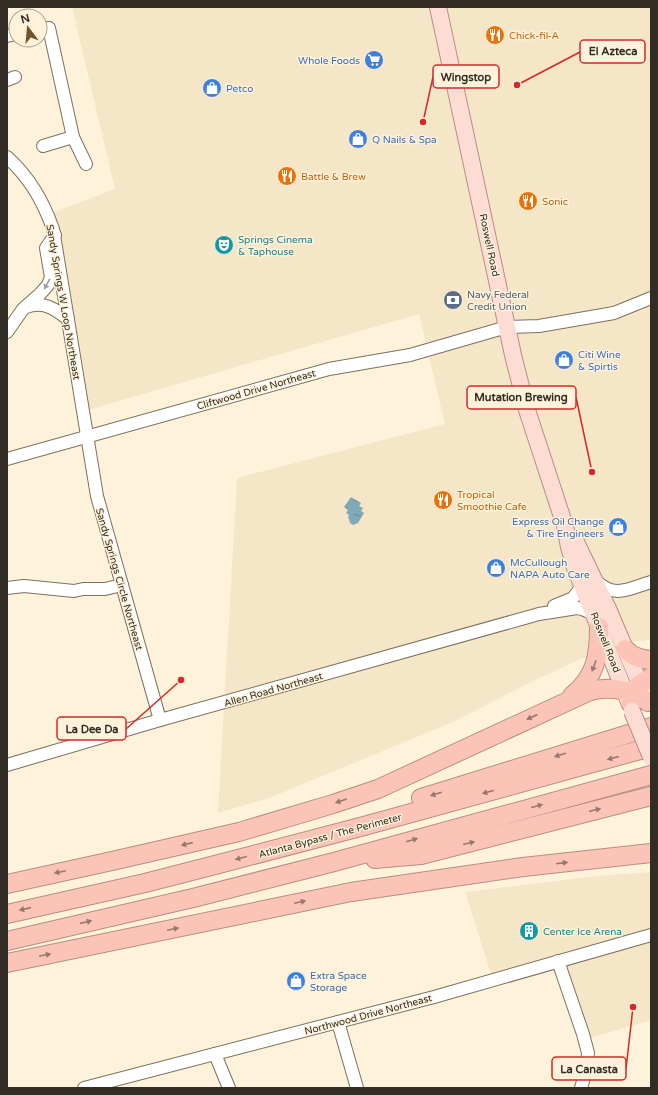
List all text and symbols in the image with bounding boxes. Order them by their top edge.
north arrow [8,8,48,48]
text: N [19,11,31,26]
restaurant icon: Chick-fil-A [484,24,506,46]
place label: Chick-fil-A [509,30,559,42]
callout: El Azteca [580,40,645,63]
text: El Azteca [589,45,637,58]
supermarket icon: Whole Foods [363,49,385,71]
place label: Whole Foods [298,55,360,67]
callout: Wingstop [433,65,499,88]
text: Wingstop [441,71,491,85]
shop icon: Petco [201,77,223,99]
place label: Petco [226,83,253,95]
shop icon: Q Nails & Spa [347,128,369,150]
place label: Q Nails & Spa [372,134,437,146]
restaurant icon: Battle & Brew [276,165,298,187]
place label: Battle & Brew [301,171,366,183]
restaurant icon: Sonic [517,190,539,212]
place label: Sonic [542,196,568,208]
street label: Roswell Road [476,213,502,278]
street label: Sandy Springs W Loop Northeast [43,223,83,381]
theatre icon: Springs Cinema & Taphouse [213,234,235,256]
place label: Springs Cinema & Taphouse [238,234,313,258]
one-way arrow [44,278,50,290]
bank icon: Navy Federal Credit Union [442,289,464,311]
place label: Navy Federal Credit Union [467,289,529,313]
shop icon: Citi Wine & Spirtis [553,349,575,371]
place label: Citi Wine & Spirtis [578,349,621,373]
street label: Cliftwood Drive Northeast [195,367,317,413]
callout: Mutation Brewing [467,386,576,409]
text: Mutation Brewing [474,391,568,405]
restaurant icon: Tropical Smoothie Cafe [432,489,454,511]
place label: Tropical Smoothie Cafe [457,489,527,513]
street label: Sandy Springs Circle Northeast [93,507,145,652]
place label: Express Oil Change & Tire Engineers [512,516,604,540]
shop icon: Express Oil Change & Tire Engineers [607,516,629,538]
shop icon: McCullough NAPA Auto Care [485,557,507,579]
place label: McCullough NAPA Auto Care [510,557,590,581]
street label: Roswell Road [587,610,623,674]
one-way arrow [591,660,597,672]
street label: Allen Road Northeast [223,670,324,710]
one-way arrow [526,714,537,720]
callout: La Dee Da [57,717,126,740]
text: La Dee Da [65,723,119,736]
one-way arrow [554,752,566,758]
one-way arrow [607,755,619,761]
one-way arrow [482,789,494,795]
one-way arrow [430,791,442,797]
one-way arrow [334,798,346,804]
one-way arrow [532,803,544,809]
one-way arrow [589,807,601,813]
street label: Atlanta Bypass / The Perimeter [257,811,403,861]
one-way arrow [406,837,418,843]
one-way arrow [463,840,475,846]
one-way arrow [181,841,193,847]
one-way arrow [234,855,246,861]
one-way arrow [556,859,568,866]
one-way arrow [54,870,66,876]
one-way arrow [294,898,306,904]
one-way arrow [19,907,31,913]
one-way arrow [80,919,92,925]
building icon: Center Ice Arena [518,920,540,942]
one-way arrow [166,925,179,931]
place label: Center Ice Arena [543,926,622,938]
one-way arrow [39,951,51,957]
shop icon: Extra Space Storage [285,970,307,992]
place label: Extra Space Storage [310,970,367,994]
street label: Northwood Drive Northeast [303,992,433,1038]
callout: La Canasta [552,1057,626,1080]
text: La Canasta [560,1063,618,1076]

